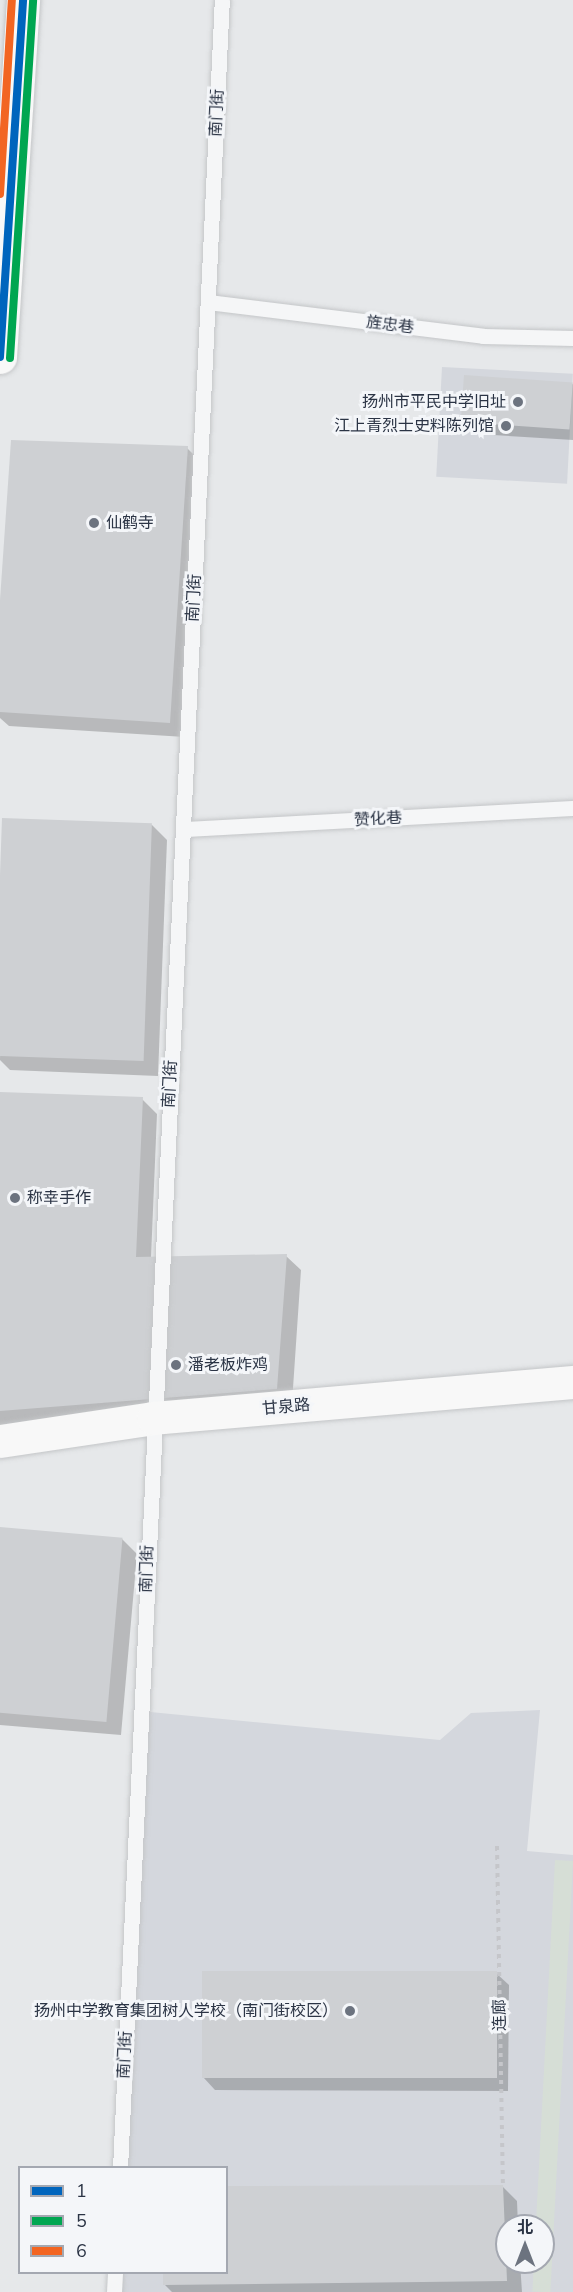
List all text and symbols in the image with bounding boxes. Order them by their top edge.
street label: 南门街 [206,89,228,137]
street label: 旌忠巷 [365,313,415,337]
place label: 扬州市平民中学旧址 [362,392,506,412]
marker: 扬州市平民中学旧址 [511,395,525,409]
place label: 江上青烈士史料陈列馆 [334,416,494,436]
marker: 江上青烈士史料陈列馆 [499,419,513,433]
place label: 仙鹤寺 [106,513,154,533]
marker: 仙鹤寺 [87,516,101,530]
street label: 南门街 [183,574,205,622]
street label: 赞化巷 [354,808,402,830]
street label: 南门街 [159,1060,181,1108]
place label: 称幸手作 [27,1188,91,1208]
marker: 称幸手作 [8,1191,22,1205]
place label: 潘老板炸鸡 [188,1355,268,1375]
marker: 潘老板炸鸡 [169,1358,183,1372]
street label: 甘泉路 [261,1395,311,1419]
street label: 南门街 [137,1545,157,1593]
street label: 连廊 [490,1999,510,2031]
place label: 扬州中学教育集团树人学校（南门街校区） [34,2001,338,2021]
marker: 扬州中学教育集团树人学校（南门街校区） [343,2004,357,2018]
street label: 南门街 [114,2031,136,2079]
legend [18,2166,228,2274]
text: 1 [76,2179,87,2203]
text: 5 [76,2209,87,2233]
north arrow [495,2214,555,2274]
text: 北 [517,2217,533,2239]
text: 6 [76,2239,87,2263]

